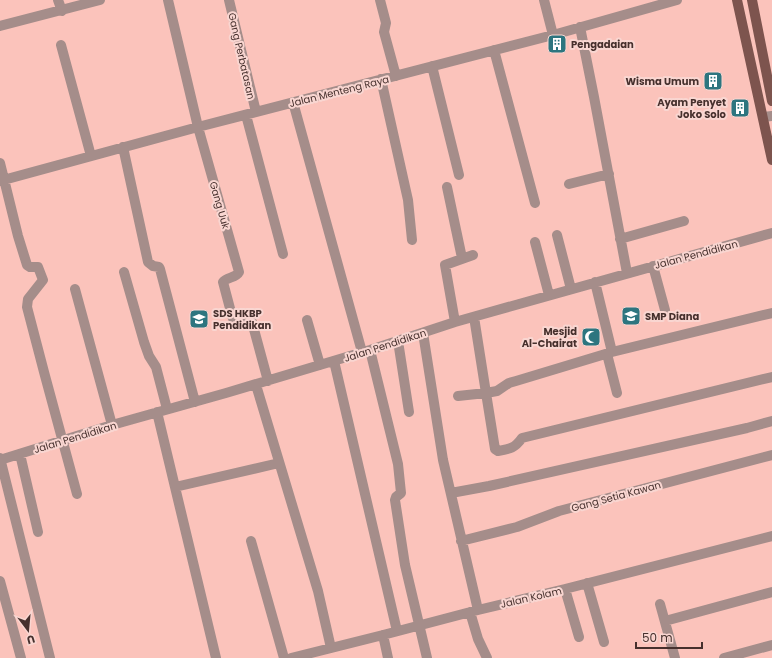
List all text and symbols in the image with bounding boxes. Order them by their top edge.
street label: Gang Perbatasan [224,11,259,101]
building icon: Pengadaian [546,33,568,55]
place label: Pengadaian [571,37,634,52]
building icon: Wisma Umum [702,70,724,92]
street label: Jalan Menteng Raya [288,72,391,111]
place label: Wisma Umum [625,74,699,89]
place label: Ayam Penyet Joko Solo [657,95,727,122]
building icon: Ayam Penyet Joko Solo [729,97,751,119]
street label: Gang Uuk [206,180,234,231]
street label: Jalan Pendidikan [653,236,739,273]
school or university icon: SMP Diana [620,305,642,327]
place label: SDS HKBP Pendidikan [213,306,272,333]
school or university icon: SDS HKBP Pendidikan [188,308,210,330]
place label: SMP Diana [645,309,699,324]
place label: Mesjid Al-Chairat [522,324,577,351]
street label: Jalan Pendidikan [342,325,428,366]
mosque icon: Mesjid Al-Chairat [580,326,602,348]
street label: Jalan Pendidikan [32,418,118,457]
street label: Gang Setia Kawan [570,477,663,516]
street label: Jalan Kolam [499,583,563,612]
north arrow [8,610,48,650]
scale bar [636,624,702,650]
text: 50 m [642,629,673,646]
text: U [25,631,37,648]

